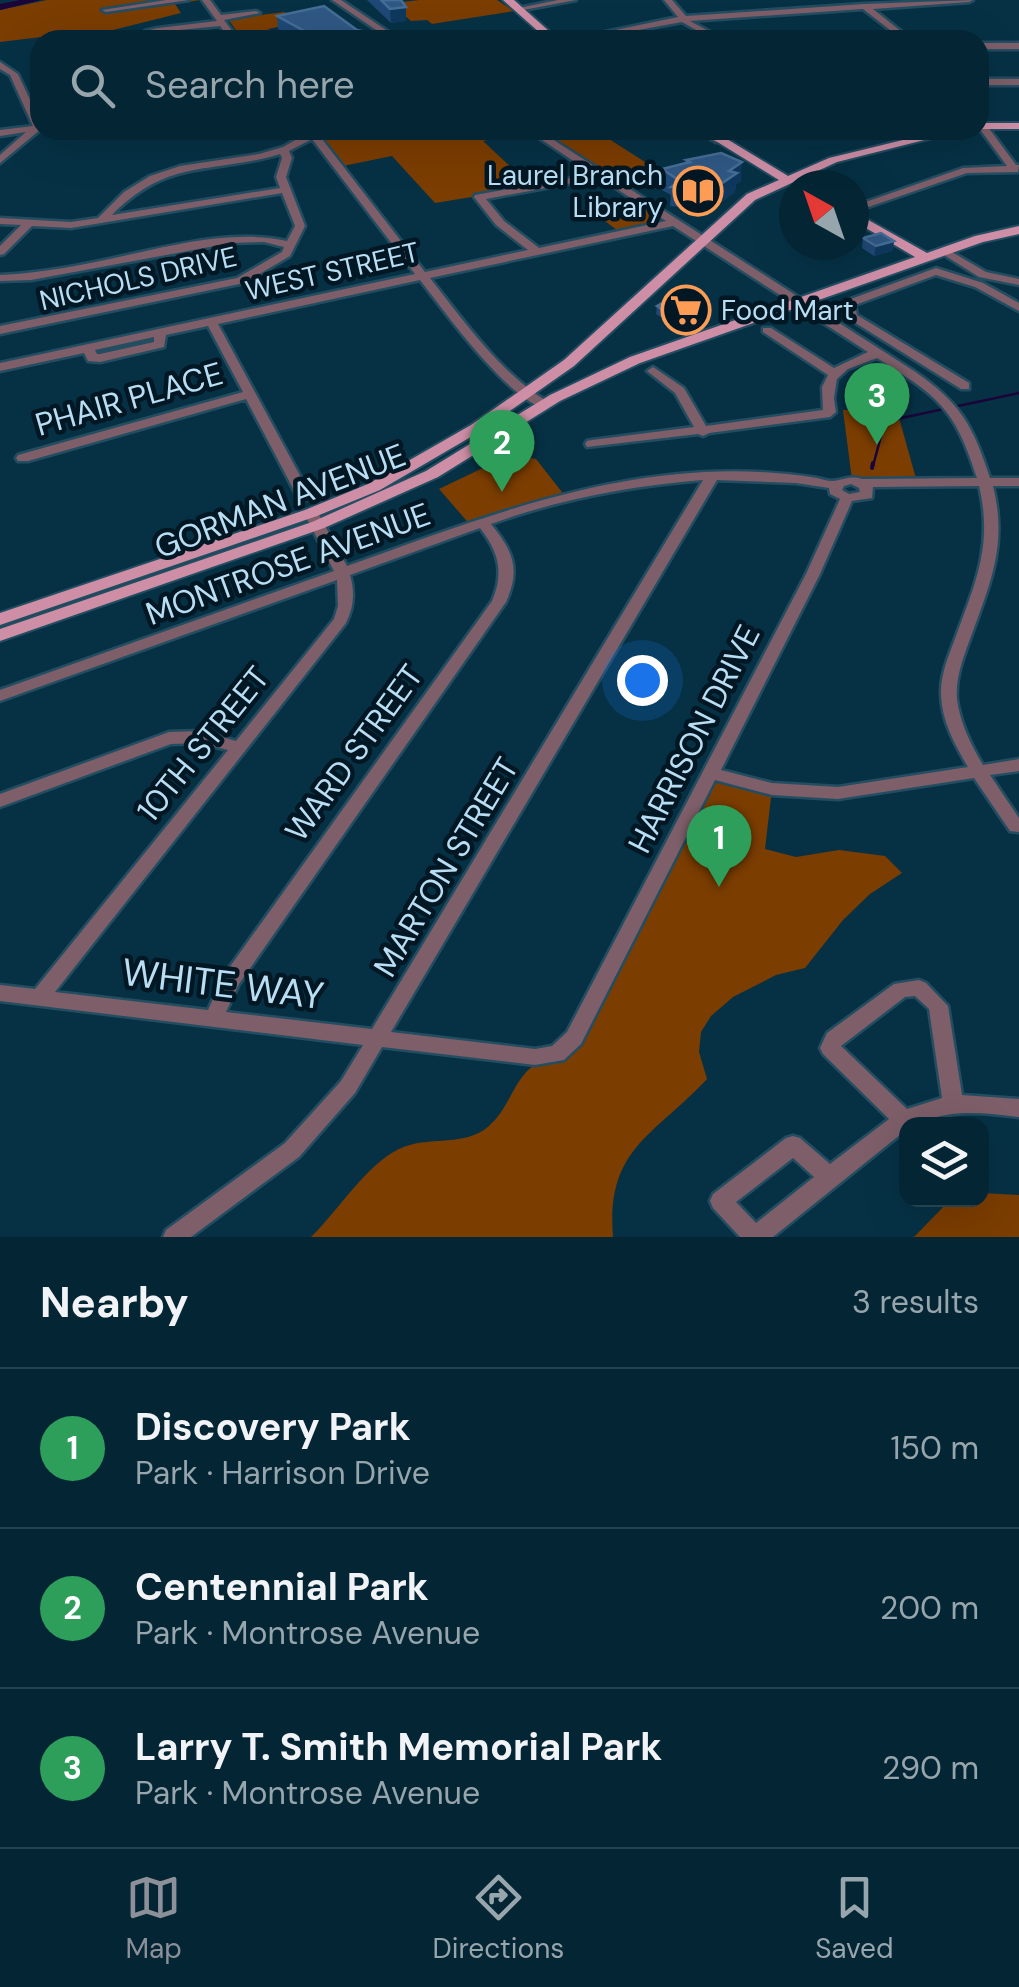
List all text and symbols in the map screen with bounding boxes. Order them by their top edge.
search box [30,30,989,140]
icon: search [65,58,120,113]
text: Search here [145,60,355,110]
place label: Laurel Branch Library [487,157,663,226]
library icon: Laurel Branch Library [672,165,724,217]
north arrow [779,170,869,260]
street label: WEST STREET [242,234,423,309]
street label: NICHOLS DRIVE [36,238,240,319]
supermarket icon: Food Mart [660,284,712,336]
place label: Food Mart [721,292,854,329]
street label: PHAIR PLACE [30,352,228,446]
pin: 3 [844,362,910,445]
pin: 2 [470,410,534,492]
street label: GORMAN AVENUE [148,434,412,568]
street label: MONTROSE AVENUE [140,493,436,635]
street label: HARRISON DRIVE [618,618,770,860]
your location [617,655,668,706]
street label: WARD STREET [276,656,432,850]
street label: 10TH STREET [128,658,279,830]
street label: MARTON STREET [364,750,528,984]
pin: 1 [686,804,752,887]
street label: WHITE WAY [119,947,327,1021]
map controls [899,1117,989,1207]
button: layers [899,1117,989,1207]
text: Nearby [40,1275,189,1330]
text: 3 results [852,1281,979,1323]
text: Discovery Park [135,1402,411,1452]
text: 1 [67,1427,78,1469]
text: 150 m [891,1427,979,1469]
text: Park · Harrison Drive [135,1452,430,1494]
text: Centennial Park [135,1562,429,1612]
text: 2 [63,1587,82,1629]
text: 200 m [880,1587,979,1629]
text: Park · Montrose Avenue [135,1612,480,1654]
text: Larry T. Smith Memorial Park [135,1722,662,1772]
text: 3 [63,1747,82,1789]
text: 290 m [882,1747,979,1789]
text: Park · Montrose Avenue [135,1772,480,1814]
tab: Map [125,1870,182,1967]
tab: Directions [433,1870,564,1967]
tab: Saved [815,1870,894,1967]

